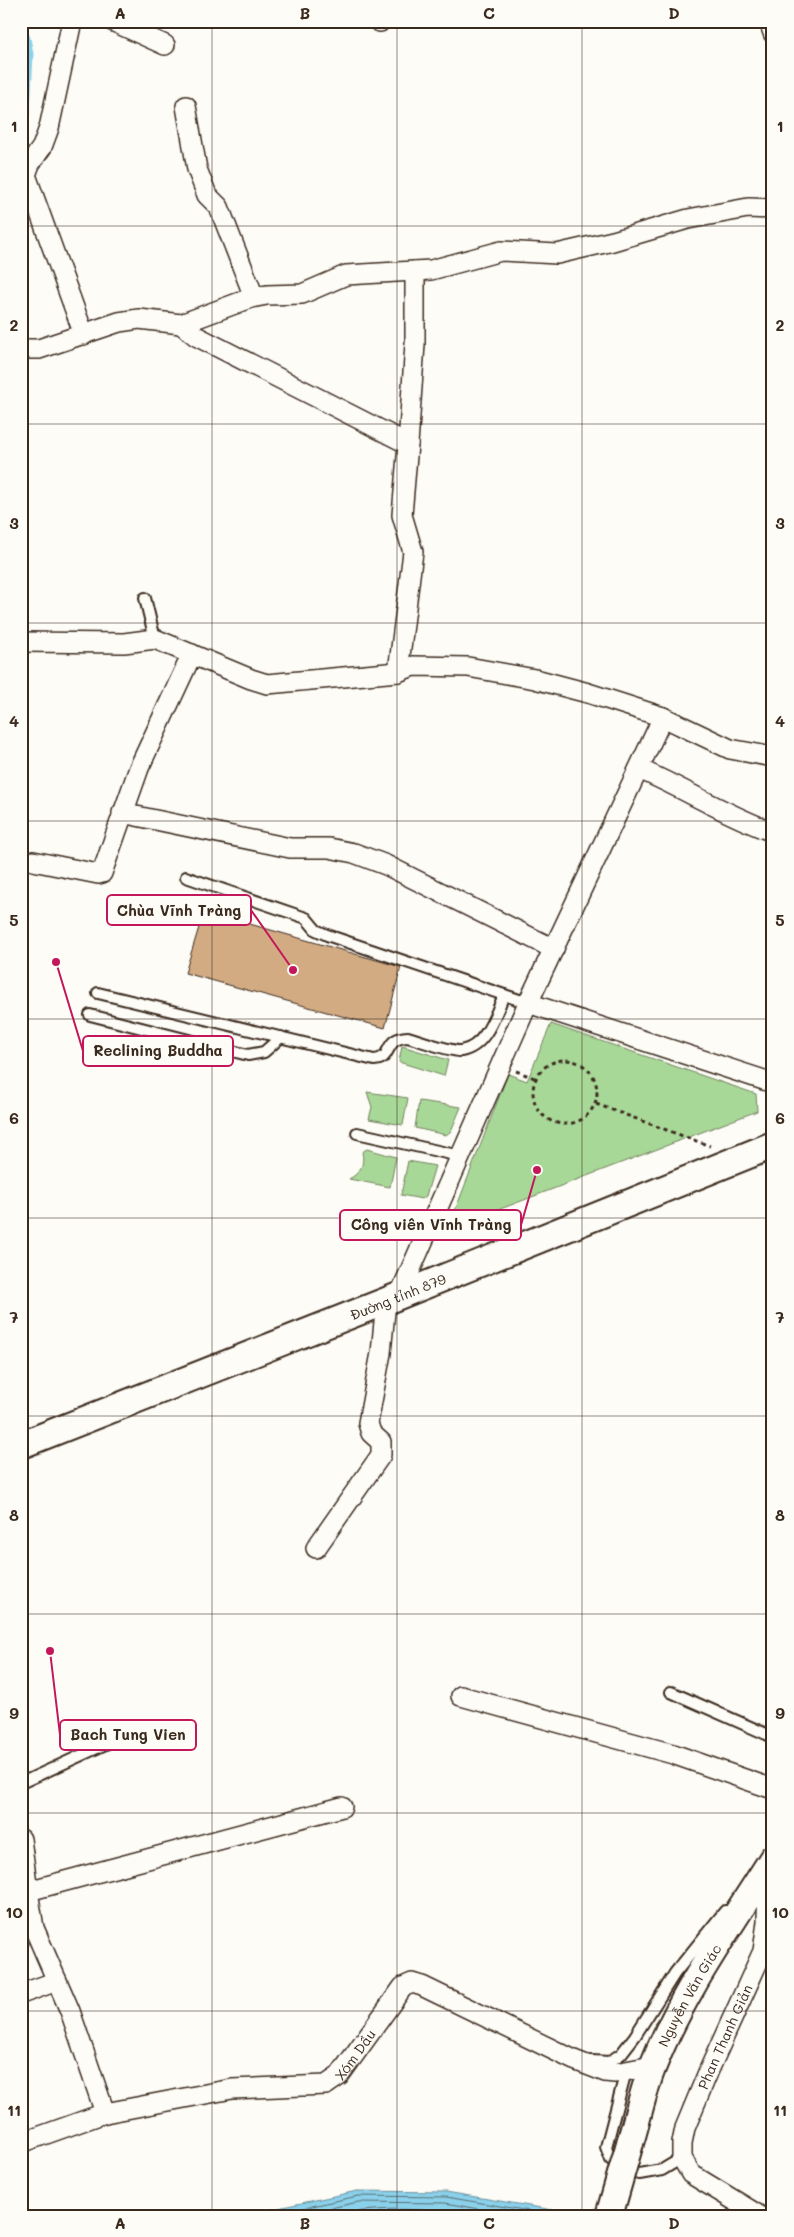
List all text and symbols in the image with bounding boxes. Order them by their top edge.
text: A [114,2,126,23]
text: B [300,2,310,23]
text: C [483,2,495,23]
text: D [668,2,680,23]
text: 1 [10,115,18,136]
text: 1 [776,115,784,136]
text: 2 [10,314,19,335]
text: 2 [776,314,785,335]
text: 3 [9,512,19,533]
text: 3 [775,512,785,533]
text: 4 [9,710,19,731]
text: 4 [775,710,785,731]
callout: Chùa Vĩnh Tràng [107,895,251,925]
text: Chùa Vĩnh Tràng [117,900,241,920]
text: 5 [9,909,19,930]
text: 5 [775,909,785,930]
callout: Reclining Buddha [83,1036,233,1066]
text: Reclining Buddha [93,1040,223,1060]
text: 6 [9,1107,19,1128]
text: 6 [775,1107,785,1128]
callout: Công viên Vĩnh Tràng [340,1210,521,1240]
text: Công viên Vĩnh Tràng [351,1214,511,1234]
street label: Đường tỉnh 879 [347,1268,448,1324]
text: 7 [10,1306,19,1327]
text: 7 [776,1306,785,1327]
text: 8 [9,1504,19,1525]
text: 8 [775,1504,785,1525]
text: 9 [9,1702,19,1723]
text: 9 [775,1702,785,1723]
callout: Bach Tung Vien [60,1720,196,1750]
text: Bach Tung Vien [70,1724,186,1744]
text: 10 [5,1901,23,1922]
text: 10 [771,1901,789,1922]
street label: Nguyễn Văn Giác [653,1940,725,2050]
street label: Phan Thanh Giản [693,1981,756,2092]
street label: Xóm Dầu [330,2025,379,2084]
text: 11 [7,2099,21,2120]
text: 11 [773,2099,787,2120]
text: A [114,2212,126,2233]
text: B [300,2212,310,2233]
text: C [483,2212,495,2233]
text: D [668,2212,680,2233]

